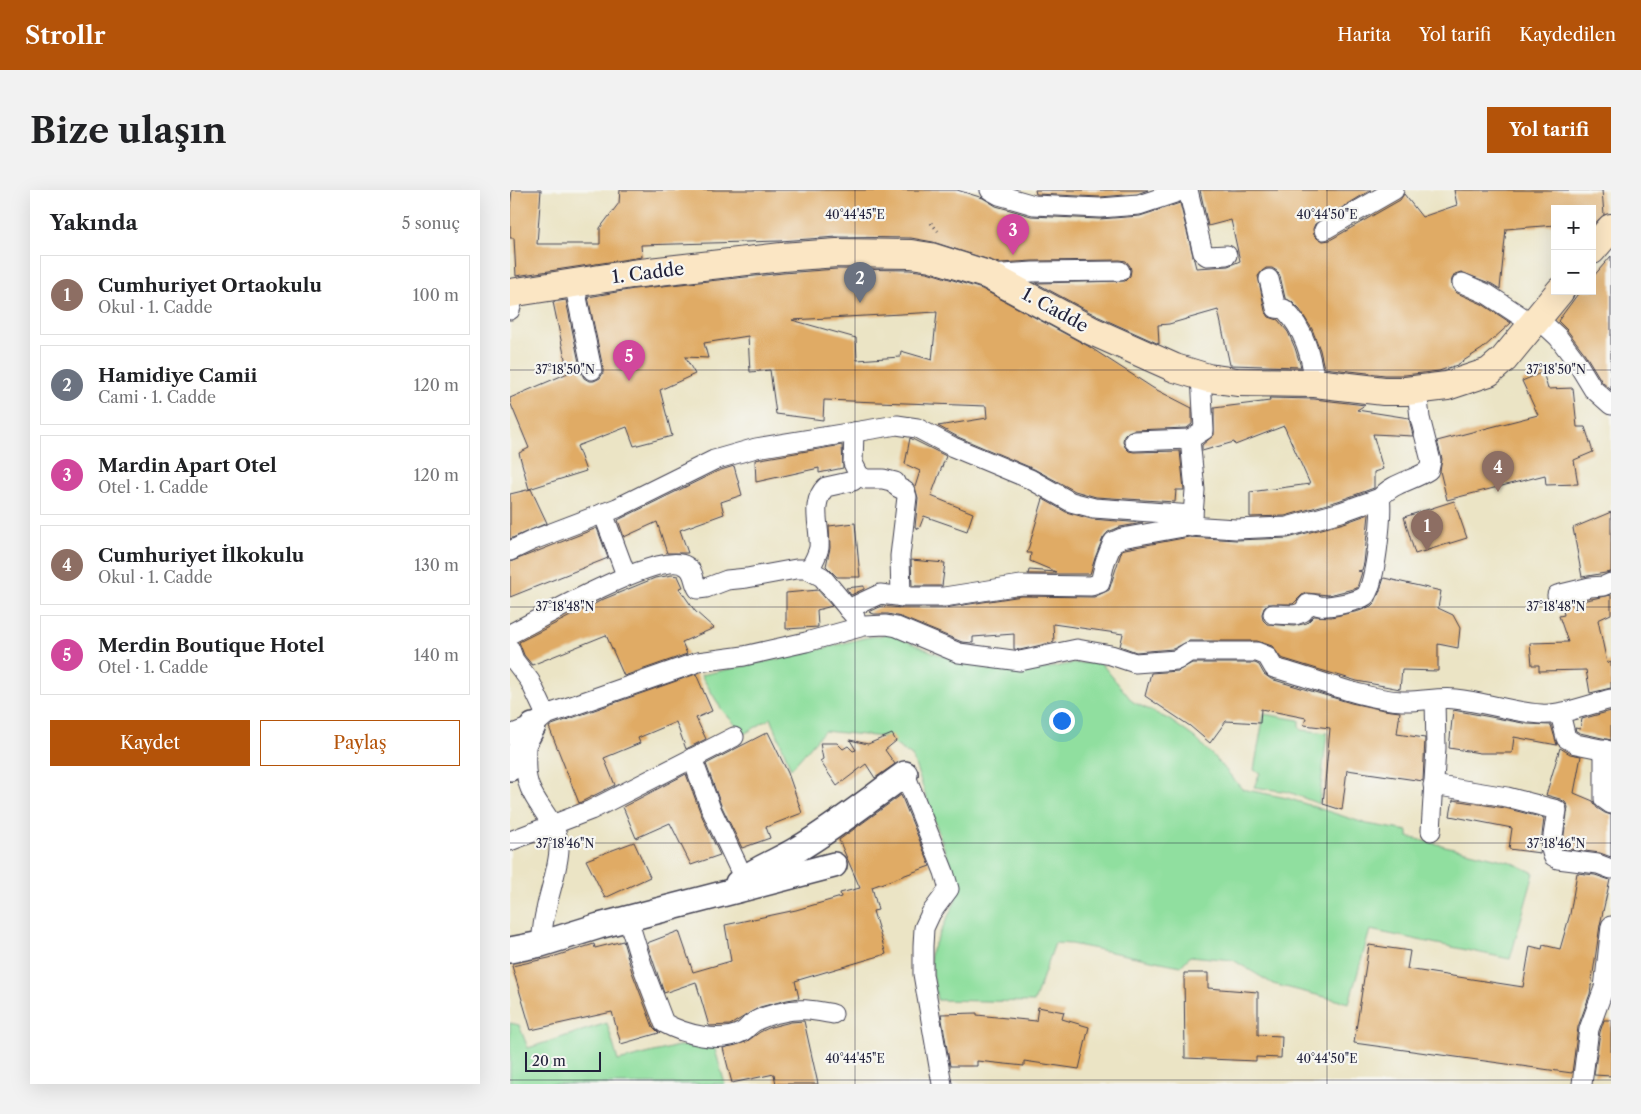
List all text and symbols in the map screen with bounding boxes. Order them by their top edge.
text: Strollr [25,21,105,50]
text: Harita [1337,24,1391,46]
text: Yol tarifi [1419,24,1491,46]
text: Kaydedilen [1519,24,1616,46]
button: Yol tarifi [1487,107,1611,153]
text: Bize ulaşın [30,109,227,152]
map controls [1551,205,1596,295]
button: + [1551,205,1596,250]
text: 40°44'45"E [825,207,885,222]
text: 40°44'50"E [1297,207,1357,222]
text: Yakında [50,210,138,235]
text: 5 sonuç [402,213,460,233]
pin: 3 [997,214,1029,255]
button: − [1551,250,1596,295]
street label: 1. Cadde [611,258,685,288]
pin: 2 [844,262,876,303]
text: Cumhuriyet Ortaokulu [98,274,322,297]
street label: 1. Cadde [1018,283,1092,337]
text: 1 [63,285,71,305]
text: 100 m [413,285,459,305]
text: Okul · 1. Cadde [98,297,212,317]
pin: 5 [613,340,645,381]
text: 37°18'50"N [535,362,595,377]
text: 37°18'50"N [1526,362,1586,377]
text: Hamidiye Camii [98,364,257,387]
text: 2 [62,375,72,395]
text: 120 m [414,375,459,395]
text: Cami · 1. Cadde [98,387,216,407]
pin: 4 [1482,451,1514,492]
text: Mardin Apart Otel [98,454,277,477]
text: 3 [62,465,72,485]
text: 120 m [414,465,459,485]
text: Otel · 1. Cadde [98,477,208,497]
pin: 1 [1411,510,1443,551]
text: Cumhuriyet İlkokulu [98,544,304,567]
text: 4 [62,555,72,575]
text: 130 m [414,555,459,575]
text: Okul · 1. Cadde [98,567,212,587]
text: 37°18'48"N [535,599,595,614]
text: 37°18'48"N [1526,599,1586,614]
text: Merdin Boutique Hotel [98,634,324,657]
text: 5 [63,645,71,665]
text: 140 m [414,645,459,665]
text: Otel · 1. Cadde [98,657,208,677]
your location [1049,708,1075,734]
button: Kaydet [50,720,250,766]
button: Paylaş [260,720,460,766]
text: 37°18'46"N [536,836,594,851]
text: 37°18'46"N [1527,836,1585,851]
scale bar [525,1049,601,1072]
text: 40°44'45"E [825,1051,885,1066]
text: 40°44'50"E [1297,1051,1357,1066]
text: 20 m [532,1052,566,1070]

